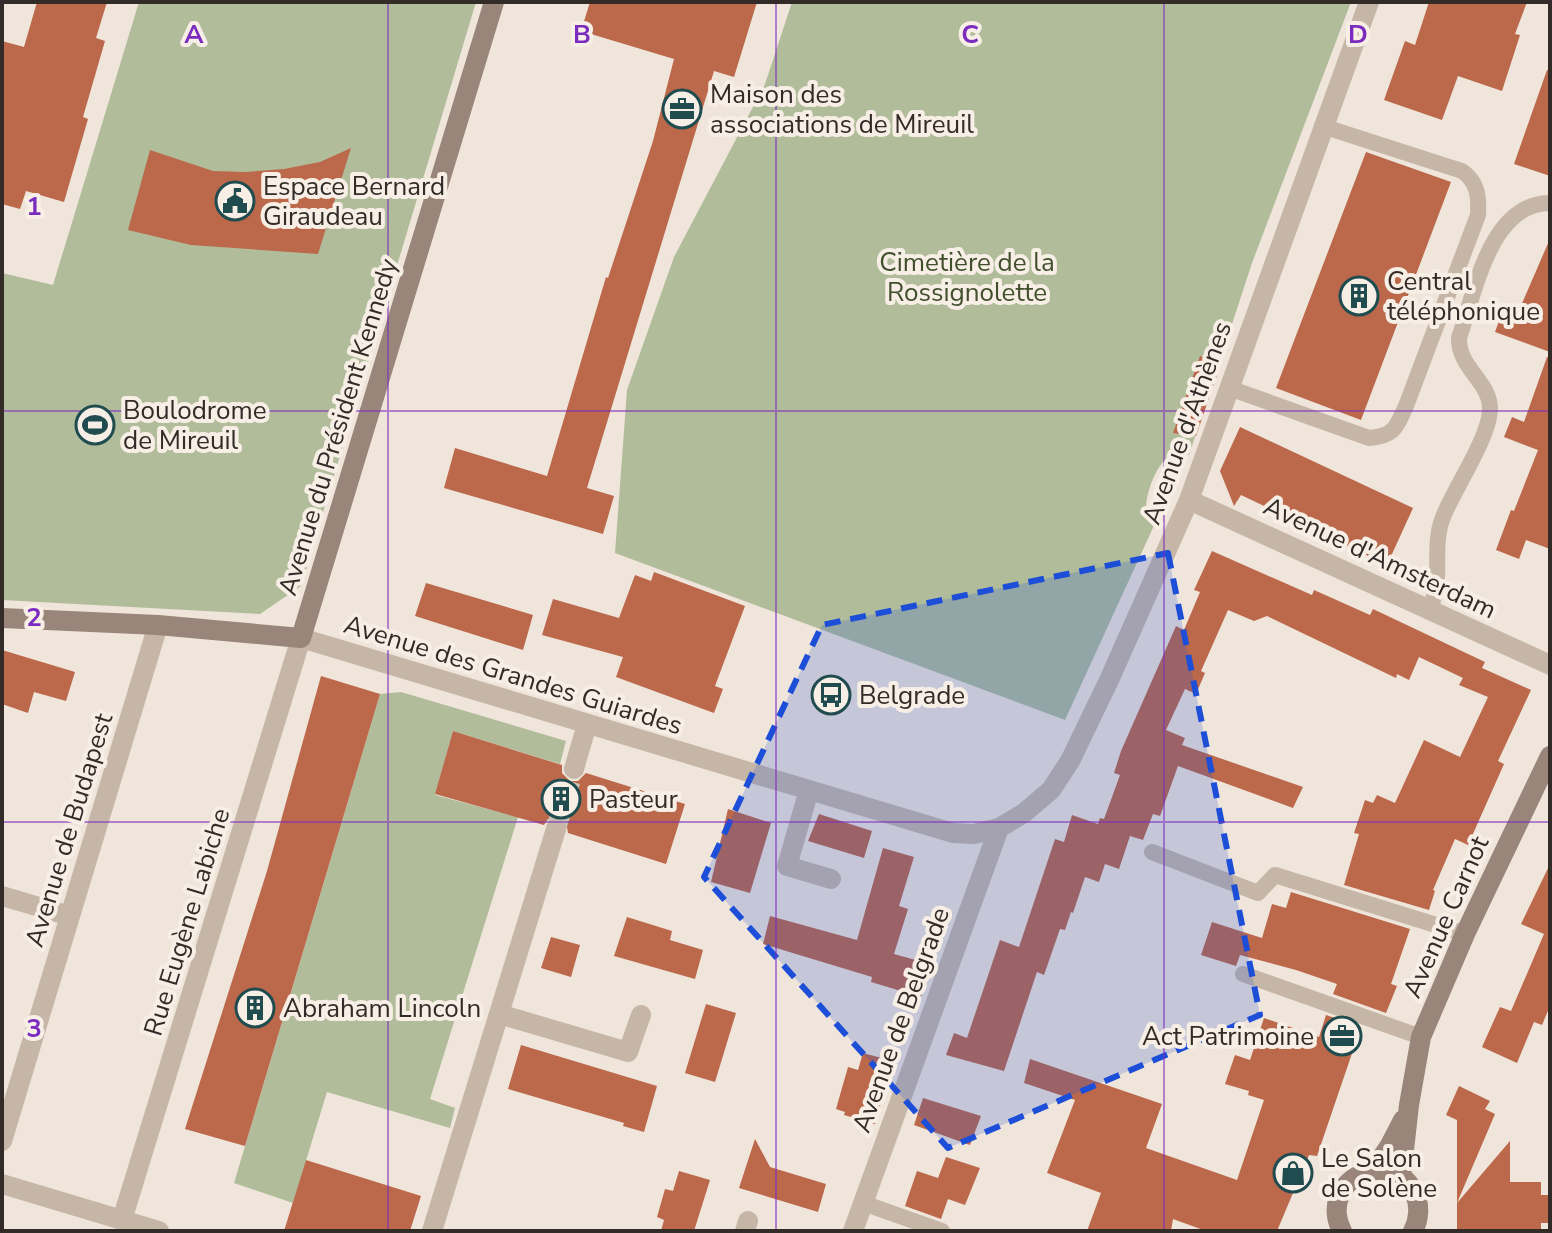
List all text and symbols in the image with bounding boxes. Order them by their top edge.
text: A [184,17,204,52]
text: B [573,17,591,52]
text: C [961,17,979,52]
text: D [1348,17,1368,52]
place label: Maison des associations de Mireuil [710,77,974,142]
office icon: Maison des associations de Mireuil [661,88,703,130]
place label: Espace Bernard Giraudeau [263,169,445,234]
public building icon: Espace Bernard Giraudeau [214,180,256,222]
text: 1 [26,189,42,224]
park label: Cimetière de la Rossignolette [879,245,1055,310]
street label: Avenue du Président Kennedy [270,254,406,600]
place label: Central téléphonique [1387,264,1540,329]
building icon: Central téléphonique [1338,275,1380,317]
street label: Avenue d'Athènes [1134,317,1240,529]
place label: Boulodrome de Mireuil [123,393,266,458]
sports icon: Boulodrome de Mireuil [74,404,116,446]
street label: Avenue d'Amsterdam [1258,489,1502,627]
text: 2 [26,600,42,635]
street label: Avenue des Grandes Guiardes [340,607,686,743]
bus stop icon: Belgrade [810,674,852,716]
place label: Belgrade [859,678,965,713]
street label: Avenue de Budapest [17,708,121,951]
building icon: Pasteur [540,778,582,820]
place label: Pasteur [589,782,678,817]
street label: Rue Eugène Labiche [136,804,238,1040]
street label: Avenue Carnot [1395,830,1498,1003]
street label: Avenue de Belgrade [844,903,958,1137]
building icon: Abraham Lincoln [234,987,276,1029]
place label: Abraham Lincoln [283,991,481,1026]
text: 3 [26,1011,42,1046]
office icon: Act Patrimoine [1321,1015,1363,1057]
place label: Act Patrimoine [1142,1019,1314,1054]
place label: Le Salon de Solène [1321,1141,1437,1206]
shop icon: Le Salon de Solène [1272,1152,1314,1194]

